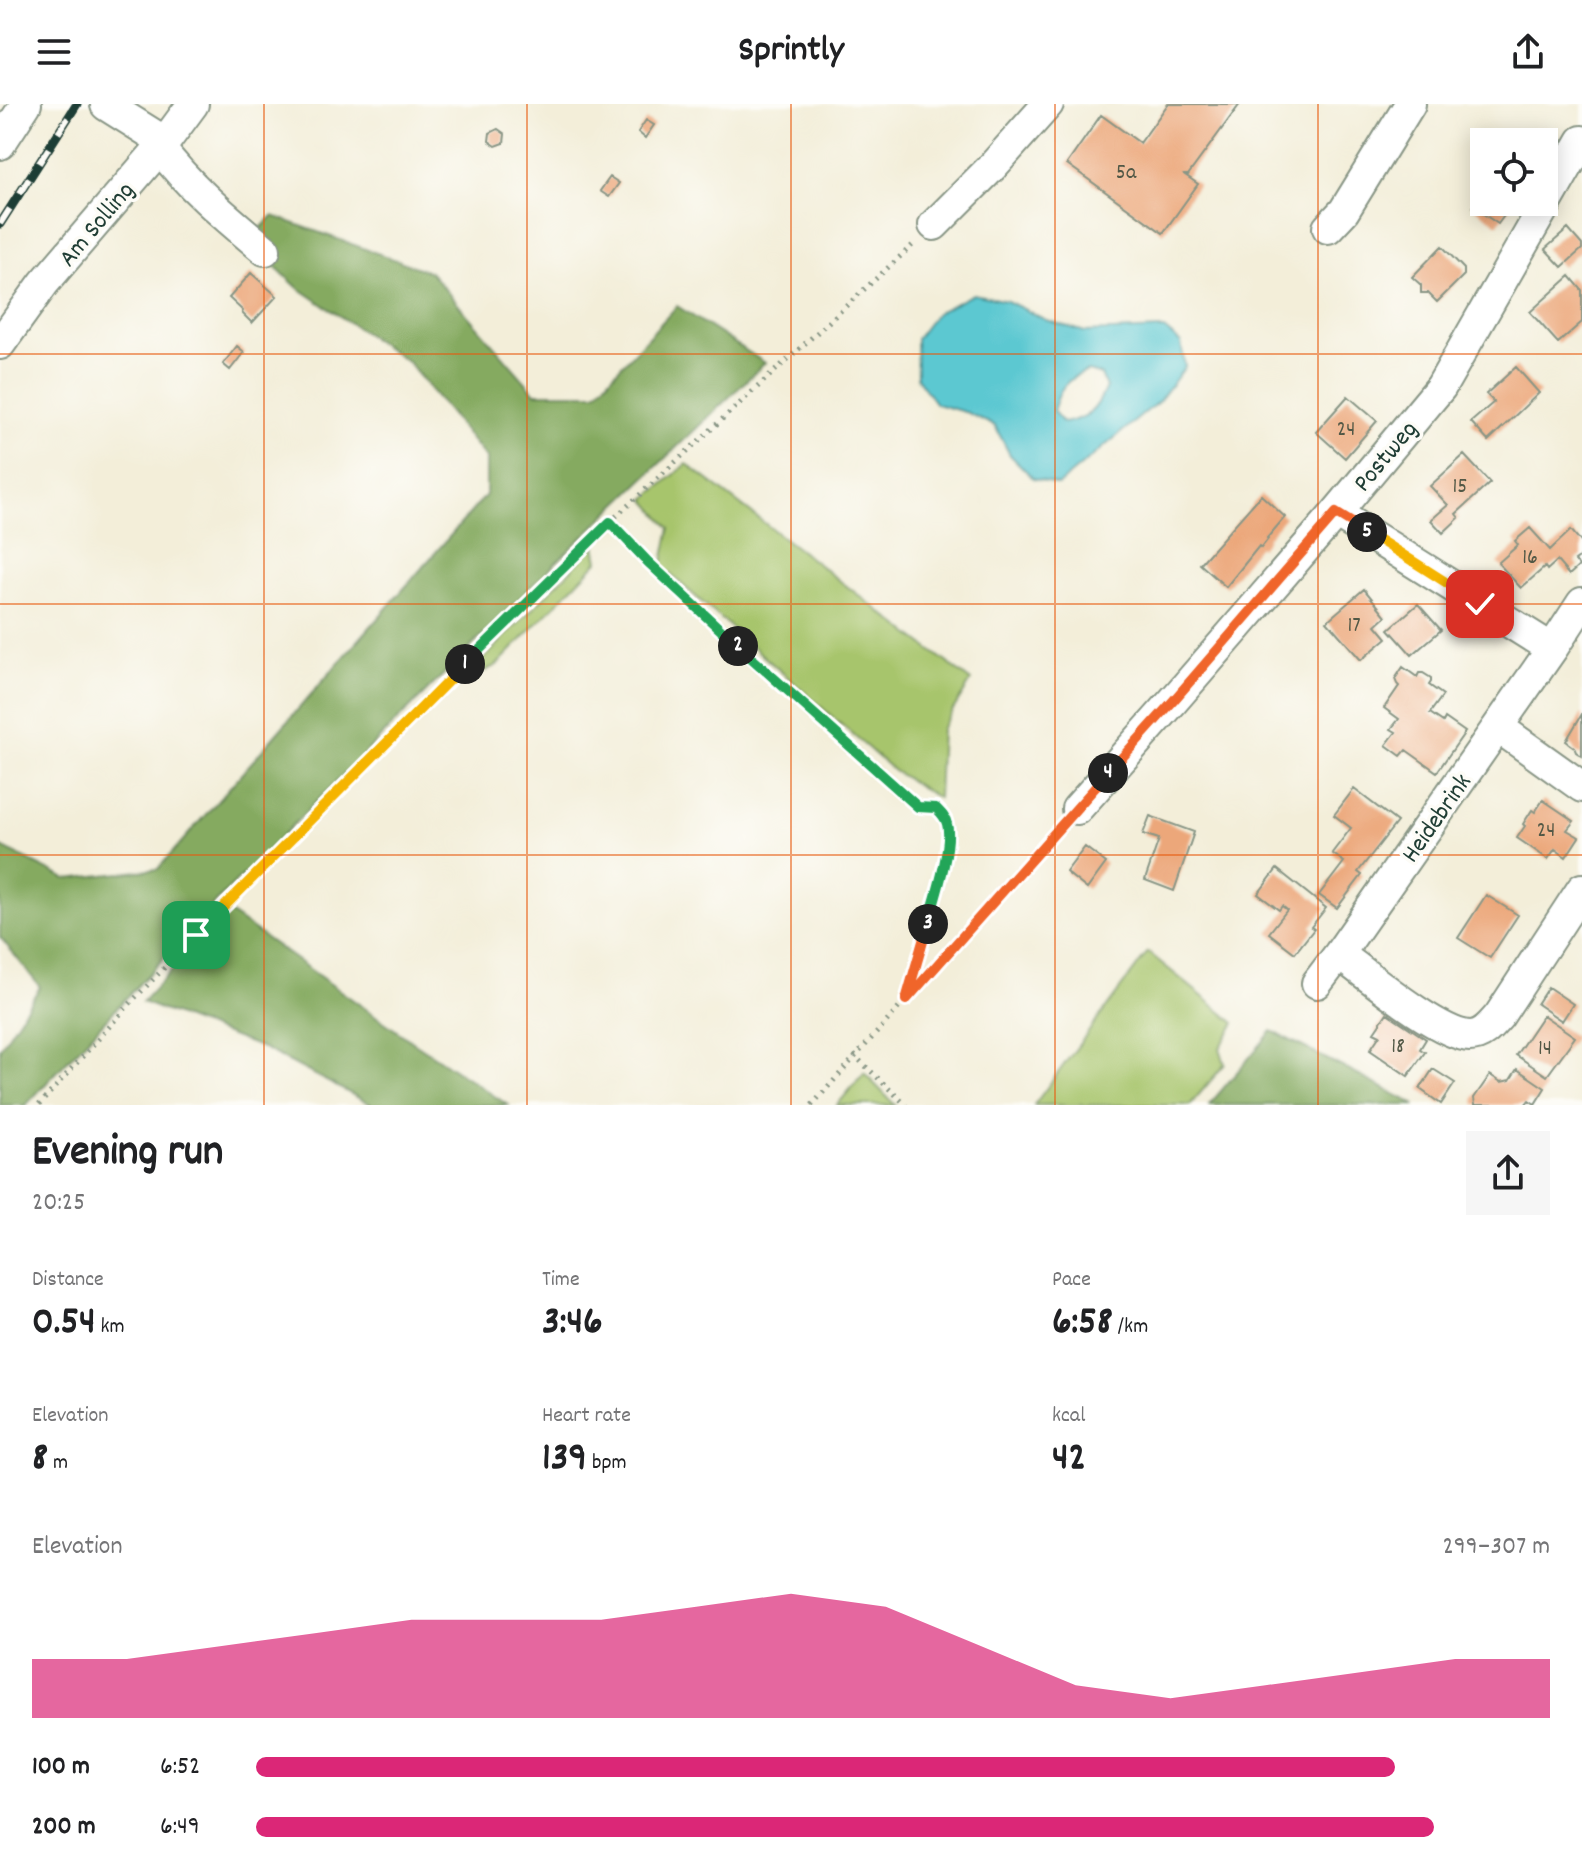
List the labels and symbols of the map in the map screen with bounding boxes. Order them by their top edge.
house number: 5a [1116,158,1137,189]
street label: Am Solling [51,174,145,276]
street label: Postweg [1346,413,1428,501]
house number: 24 [1337,415,1355,446]
house number: 15 [1452,472,1468,503]
pin: 5 [1347,512,1387,552]
house number: 16 [1522,543,1538,574]
pin [1446,570,1514,638]
house number: 17 [1347,611,1361,642]
pin: 2 [718,626,758,666]
pin: 1 [445,644,485,684]
pin: 4 [1088,753,1128,793]
street label: Heidebrink [1394,767,1482,871]
house number: 24 [1537,816,1555,847]
pin [162,901,230,969]
pin: 3 [908,904,948,944]
house number: 18 [1391,1032,1405,1063]
house number: 14 [1538,1034,1552,1065]

